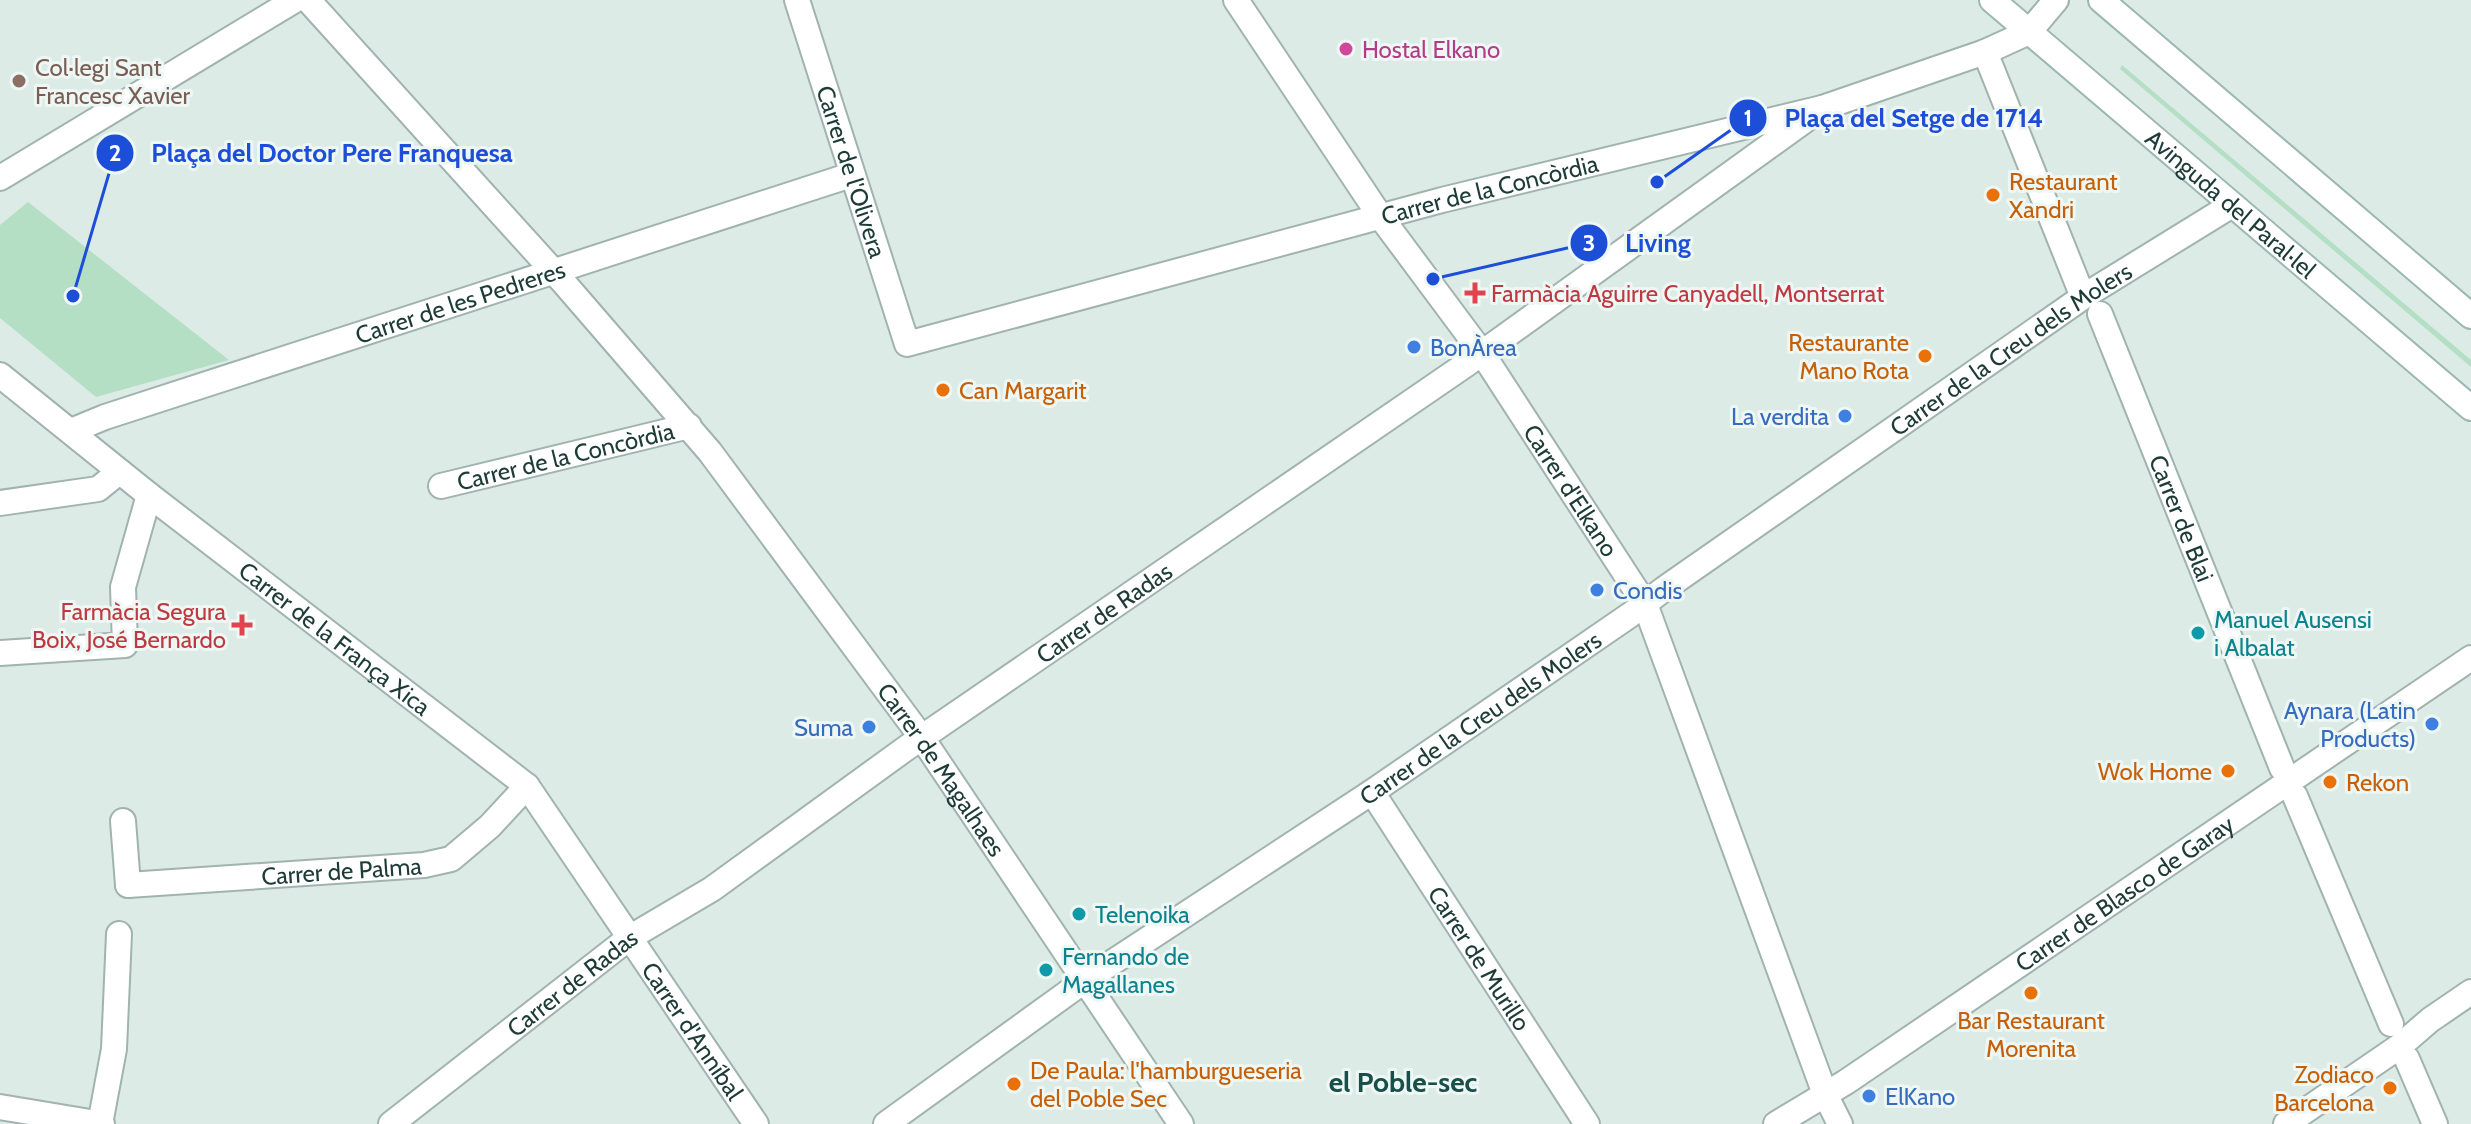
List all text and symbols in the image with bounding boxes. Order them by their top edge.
place label: Hostal Elkano [1362,35,1500,64]
marker: Hostal Elkano [1337,40,1355,58]
place label: Col·legi Sant Francesc Xavier [35,53,191,110]
marker: Col·legi Sant Francesc Xavier [10,72,28,90]
street label: Carrer de l'Olivera [811,82,893,262]
callout: Plaça del Setge de 1714 [1728,93,2059,143]
text: Plaça del Setge de 1714 [1785,102,2043,134]
text: 1 [1744,103,1752,132]
street label: Avinguda del Paral·lel [2140,123,2322,284]
callout: Plaça del Doctor Pere Franquesa [95,128,529,178]
text: Plaça del Doctor Pere Franquesa [151,137,513,169]
text: 2 [109,138,121,167]
street label: Carrer de la Concòrdia [1378,148,1601,230]
place label: Restaurant Xandri [2009,167,2118,224]
marker: Restaurant Xandri [1984,186,2002,204]
callout: Living [1569,218,1707,268]
text: Living [1625,227,1691,259]
text: 3 [1583,228,1595,257]
street label: Carrer de les Pedreres [351,254,569,349]
street label: Carrer de la Creu dels Molers [1884,256,2137,442]
place label: Farmàcia Aguirre Canyadell, Montserrat [1491,279,1884,308]
marker: Farmàcia Aguirre Canyadell, Montserrat [1466,284,1484,302]
place label: Restaurante Mano Rota [1788,328,1909,385]
place label: BonÀrea [1430,333,1517,362]
marker: BonÀrea [1405,338,1423,356]
marker: Restaurante Mano Rota [1916,347,1934,365]
place label: Can Margarit [959,376,1087,405]
marker: Can Margarit [934,381,952,399]
place label: La verdita [1731,402,1829,431]
marker: La verdita [1836,407,1854,425]
street label: Carrer de la Concòrdia [454,416,677,496]
street label: Carrer d'Elkano [1518,419,1625,562]
street label: Carrer de Blai [2143,451,2220,586]
street label: Carrer de la França Xica [233,555,437,721]
street label: Carrer de Radas [1030,556,1177,669]
place label: Condis [1613,576,1682,605]
marker: Condis [1588,581,1606,599]
place label: Farmàcia Segura Boix, José Bernardo [32,597,226,654]
place label: Manuel Ausensi i Albalat [2214,605,2372,662]
marker: Farmàcia Segura Boix, José Bernardo [233,616,251,634]
marker: Manuel Ausensi i Albalat [2189,624,2207,642]
street label: Carrer de la Creu dels Molers [1354,625,1607,811]
street label: Carrer de Magalhaes [872,677,1012,862]
place label: Aynara (Latin Products) [2284,696,2416,753]
place label: Suma [794,713,853,742]
marker: Aynara (Latin Products) [2423,715,2441,733]
marker: Suma [860,718,878,736]
place label: Wok Home [2098,757,2212,786]
marker: Wok Home [2219,762,2237,780]
place label: Rekon [2346,768,2409,797]
marker: Rekon [2321,773,2339,791]
street label: Carrer de Blasco de Garay [2010,809,2239,977]
street label: Carrer de Palma [260,851,423,890]
street label: Carrer de Murillo [1422,880,1537,1036]
place label: Telenoika [1095,900,1190,929]
marker: Telenoika [1070,905,1088,923]
street label: Carrer de Radas [501,922,642,1043]
place label: Fernando de Magallanes [1062,942,1189,999]
street label: Carrer d'Anníbal [636,956,750,1105]
marker: Fernando de Magallanes [1037,961,1055,979]
marker: Bar Restaurant Morenita [2022,984,2040,1002]
place label: Bar Restaurant Morenita [1957,1006,2105,1063]
place label: De Paula: l'hamburgueseria del Poble Sec [1030,1056,1302,1113]
place label: Zodiaco Barcelona [2274,1060,2374,1117]
district label: el Poble-sec [1329,1065,1478,1099]
marker: De Paula: l'hamburgueseria del Poble Sec [1005,1075,1023,1093]
marker: Zodiaco Barcelona [2381,1079,2399,1097]
place label: ElKano [1885,1082,1955,1111]
marker: ElKano [1860,1087,1878,1105]

